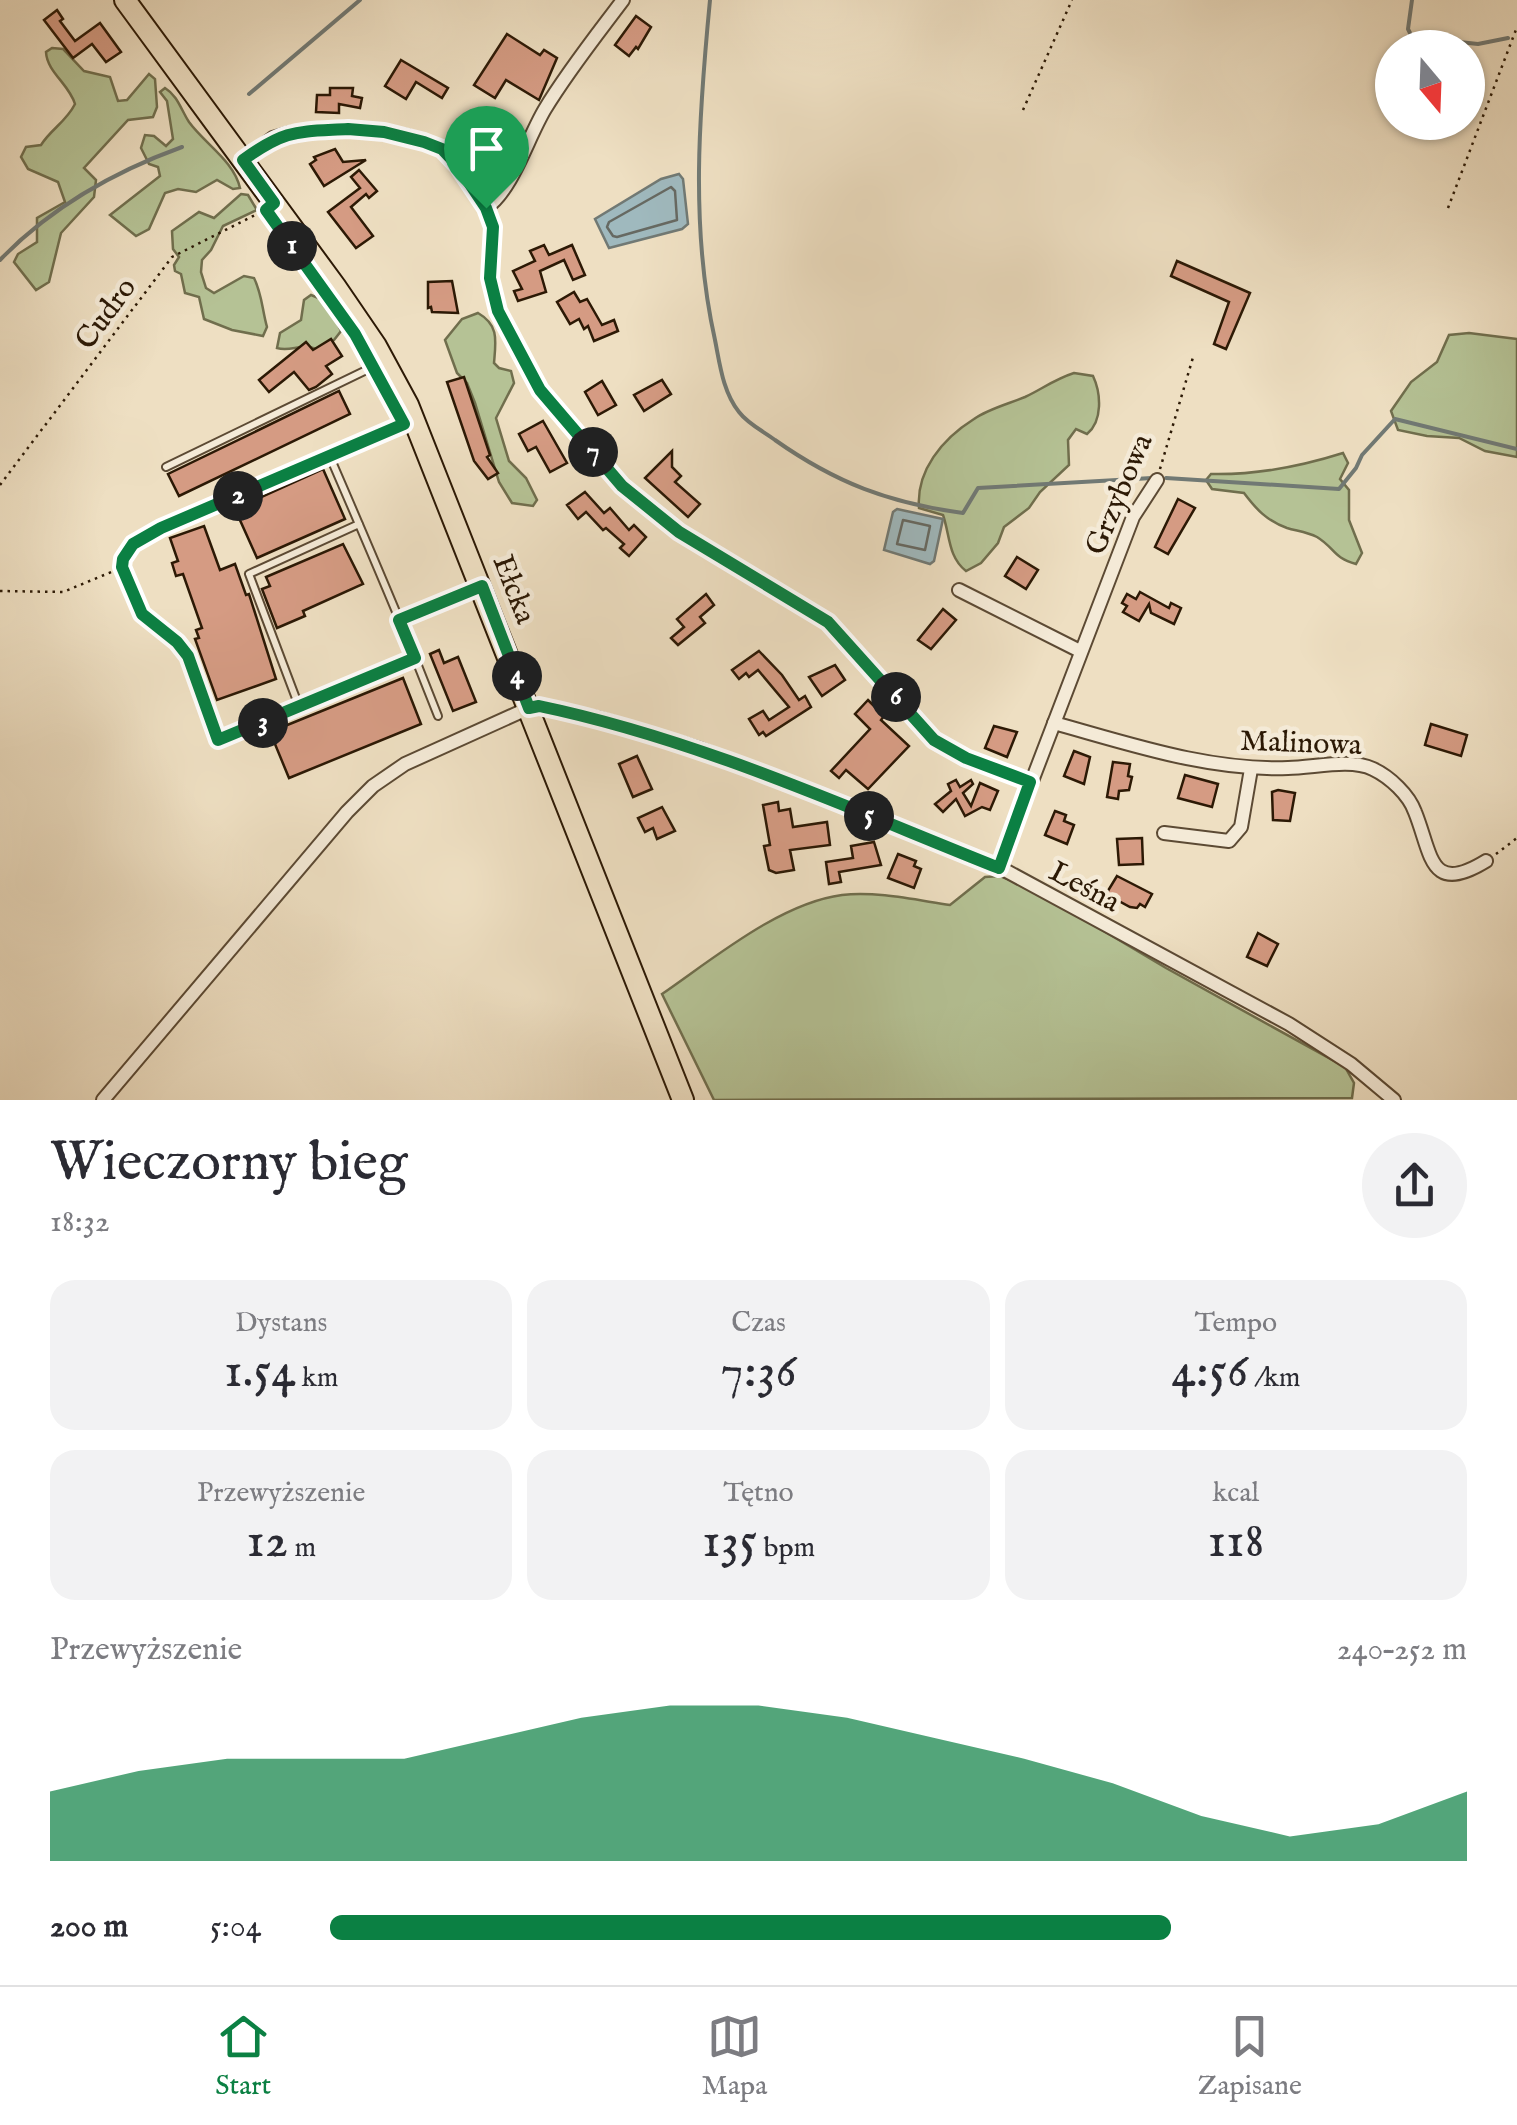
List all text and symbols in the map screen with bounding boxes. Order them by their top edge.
north arrow [1375,30,1485,140]
map controls [1375,30,1485,140]
pin [444,106,529,209]
icon: arrive [459,121,514,176]
pin: 1 [267,221,317,271]
text: 1 [287,228,297,263]
street label: Cudro [68,271,146,358]
pin: 7 [568,427,618,477]
street label: Grzybowa [1077,428,1162,561]
text: 7 [586,434,600,469]
pin: 2 [213,471,263,521]
text: 2 [231,478,245,513]
street label: Ełcka [483,550,544,630]
pin: 4 [492,651,542,701]
text: 4 [510,658,524,693]
pin: 6 [871,672,921,722]
text: 6 [890,679,902,714]
pin: 3 [238,698,288,748]
text: 3 [258,705,268,740]
street label: Malinowa [1239,723,1363,765]
pin: 5 [844,791,894,841]
text: 5 [864,798,874,833]
street label: Leśna [1042,853,1126,922]
text: Wieczorny bieg [50,1129,408,1199]
button: share [1362,1133,1467,1238]
text: 18:32 [50,1202,110,1243]
text: Dystans [235,1306,327,1341]
text: Czas [731,1306,786,1341]
text: Tempo [1194,1306,1277,1341]
text: 1.54 [224,1341,296,1404]
text: 7:36 [720,1341,797,1404]
text: 4:56 [1171,1341,1248,1404]
text: km [296,1361,338,1396]
text: /km [1248,1361,1300,1396]
text: Przewyższenie [197,1476,365,1511]
text: Tętno [723,1476,794,1511]
text: kcal [1212,1476,1259,1511]
text: 12 [246,1511,288,1574]
text: 135 [702,1511,757,1574]
text: 118 [1207,1511,1264,1574]
text: m [288,1531,316,1566]
text: bpm [757,1531,815,1566]
text: Przewyższenie [50,1630,242,1671]
text: 240–252 m [1337,1630,1467,1671]
text: 200 m [50,1907,128,1948]
text: 5:04 [210,1907,261,1948]
tab: Start [215,2009,271,2104]
tab: Mapa [702,2009,767,2104]
tab: Zapisane [1198,2009,1302,2104]

